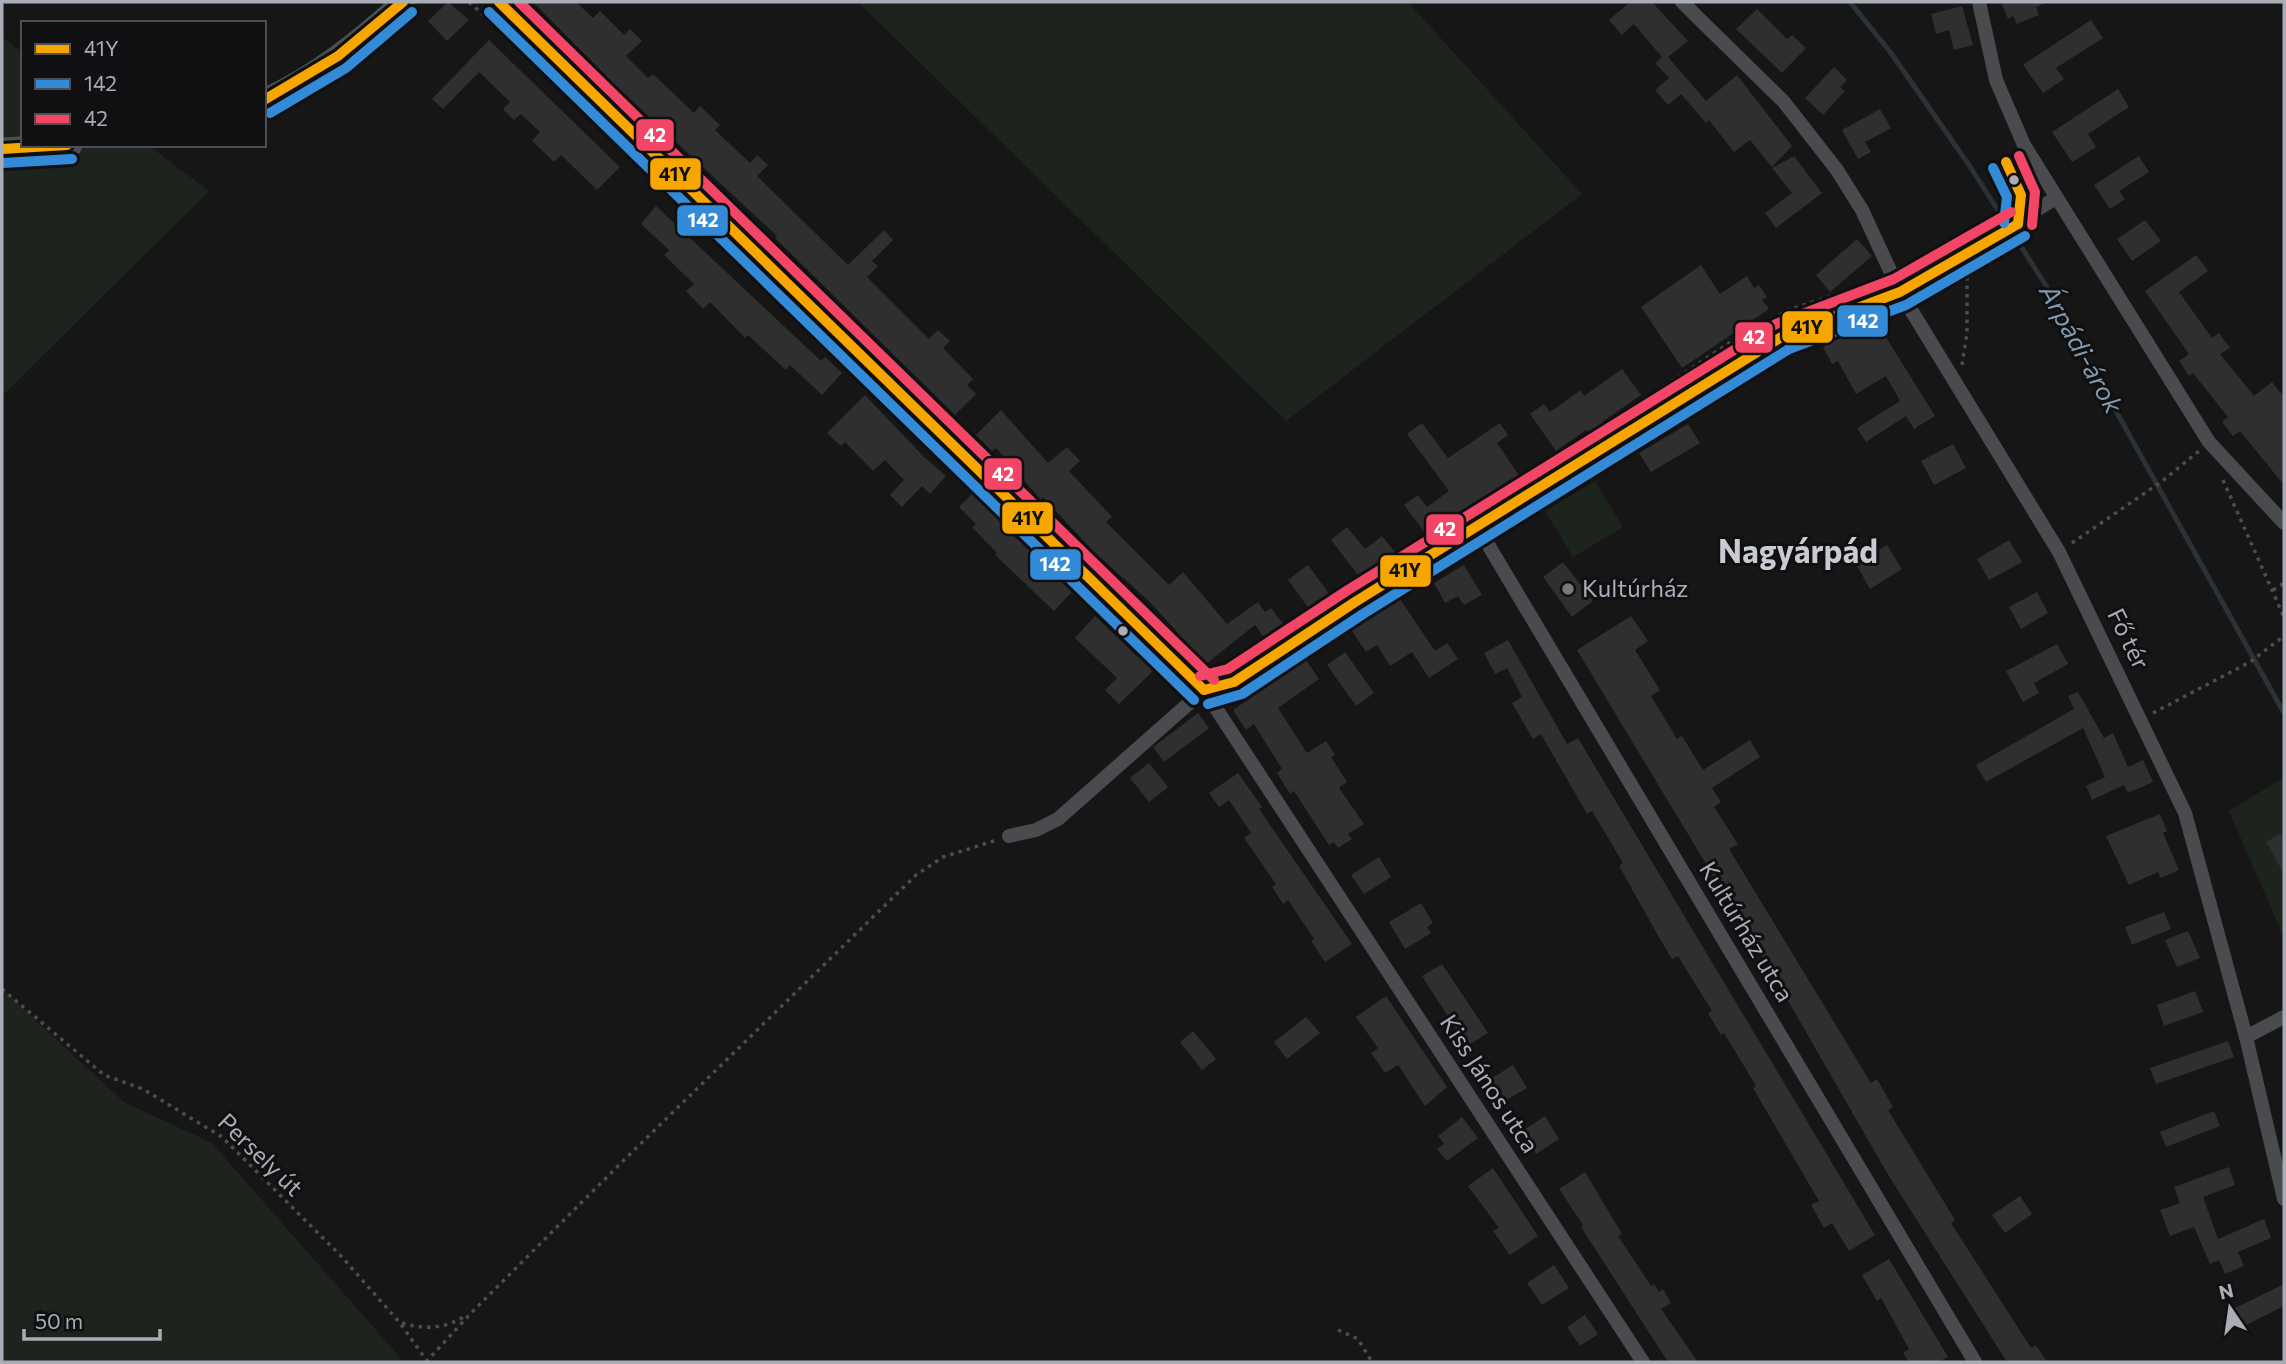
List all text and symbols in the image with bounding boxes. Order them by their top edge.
legend [21,21,266,147]
text: 41Y [84,35,119,60]
text: 142 [84,70,117,95]
text: 42 [84,105,108,130]
line badge: 42 [635,118,675,152]
text: 42 [644,123,666,146]
line badge: 41Y [649,157,702,191]
text: 41Y [659,162,691,185]
unlabelled marker [2007,173,2021,187]
line badge: 142 [676,204,729,237]
text: 142 [688,208,718,231]
water label: Árpádi-árok [2034,277,2131,419]
line badge: 142 [1836,304,1889,338]
text: 142 [1848,309,1878,332]
line badge: 41Y [1781,310,1834,344]
text: 41Y [1791,315,1823,338]
line badge: 42 [1734,321,1774,354]
text: 42 [1743,325,1765,348]
line badge: 42 [983,457,1023,491]
text: 42 [992,462,1014,485]
line badge: 41Y [1001,501,1054,535]
text: 41Y [1012,506,1044,529]
line badge: 42 [1425,513,1465,546]
text: 42 [1434,517,1456,540]
district label: Nagyárpád [1718,530,1878,570]
line badge: 142 [1029,548,1082,581]
text: 142 [1040,552,1070,575]
line badge: 41Y [1379,554,1432,588]
text: 41Y [1389,558,1421,581]
place label: Kultúrház [1582,573,1688,602]
marker: Kultúrház [1560,581,1576,597]
street label: Fő tér [2102,603,2157,674]
unlabelled marker [1116,624,1130,638]
street label: Kultúrház utca [1694,856,1800,1007]
street label: Kiss János utca [1435,1009,1546,1158]
street label: Persely út [213,1107,310,1201]
north arrow [2195,1273,2265,1343]
text: N [2217,1278,2236,1304]
scale bar [24,1298,161,1342]
text: 50 m [35,1308,83,1333]

